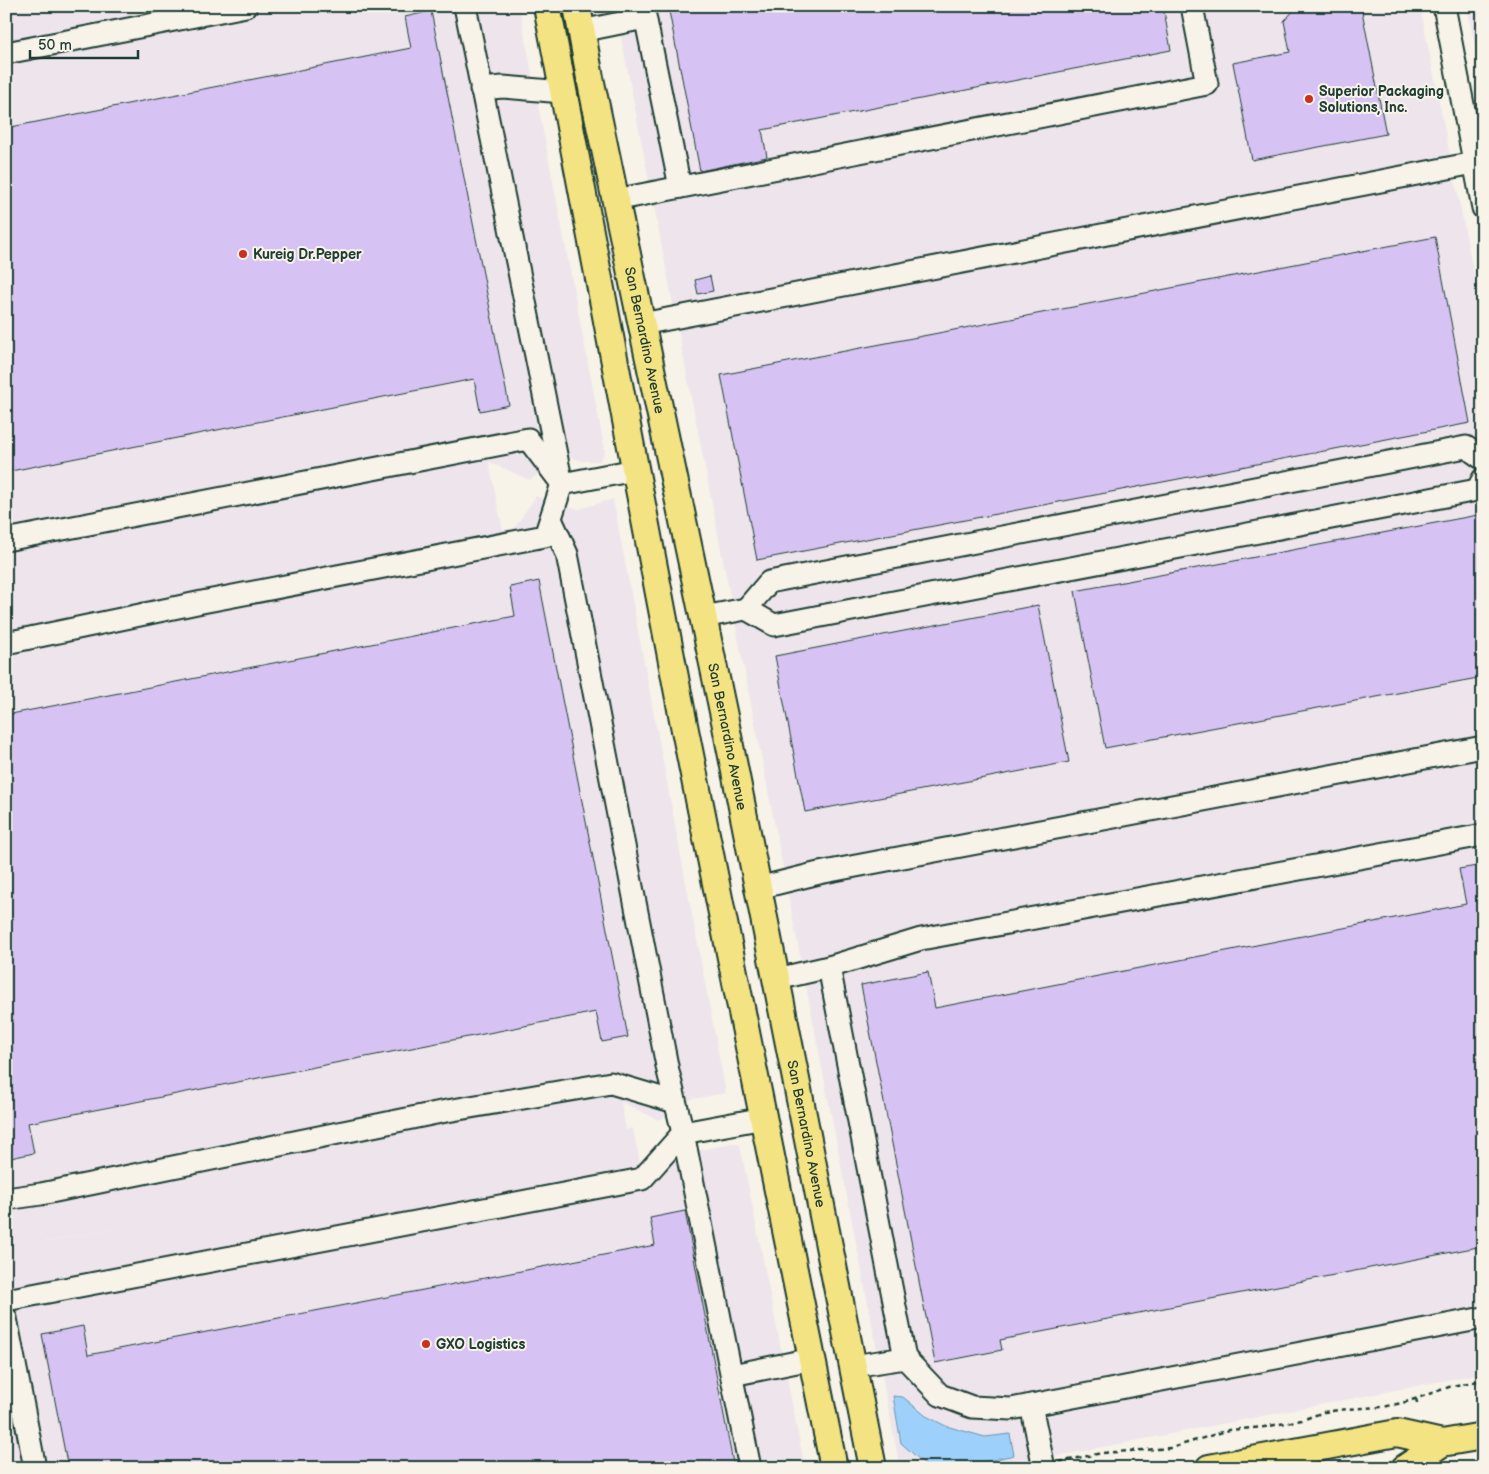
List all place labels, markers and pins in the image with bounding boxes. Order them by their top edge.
place label: Superior Packaging Solutions, Inc. [1319,83,1444,116]
marker: Superior Packaging Solutions, Inc. [1303,93,1315,105]
place label: Kureig Dr.Pepper [253,246,362,263]
marker: Kureig Dr.Pepper [237,248,249,260]
place label: GXO Logistics [436,1336,525,1353]
marker: GXO Logistics [420,1338,432,1350]

